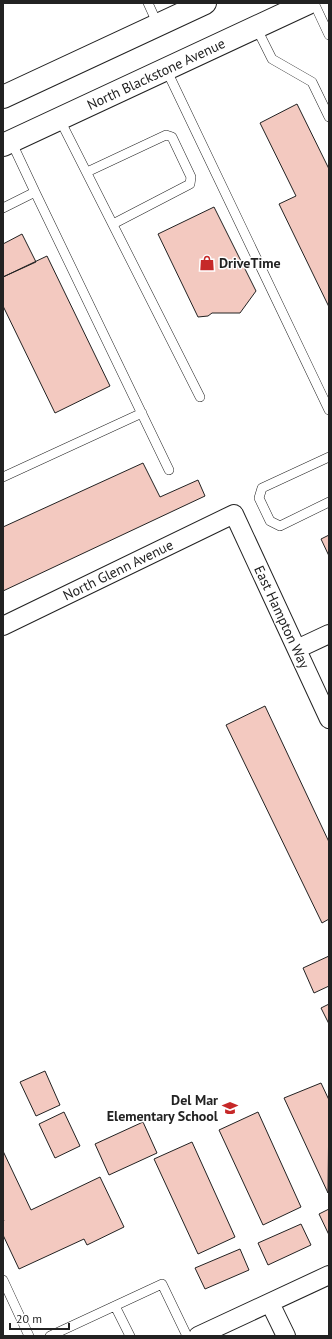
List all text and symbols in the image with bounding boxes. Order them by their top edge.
street label: North Blackstone Avenue [84,34,228,114]
shop icon: DriveTime [198,254,216,272]
place label: DriveTime [219,254,281,272]
street label: North Glenn Avenue [60,536,176,604]
street label: East Hampton Way [250,563,314,672]
place label: Del Mar Elementary School [107,1091,219,1125]
school or university icon: Del Mar Elementary School [221,1099,239,1117]
scale bar [10,1305,69,1331]
text: 20 m [16,1311,42,1326]

